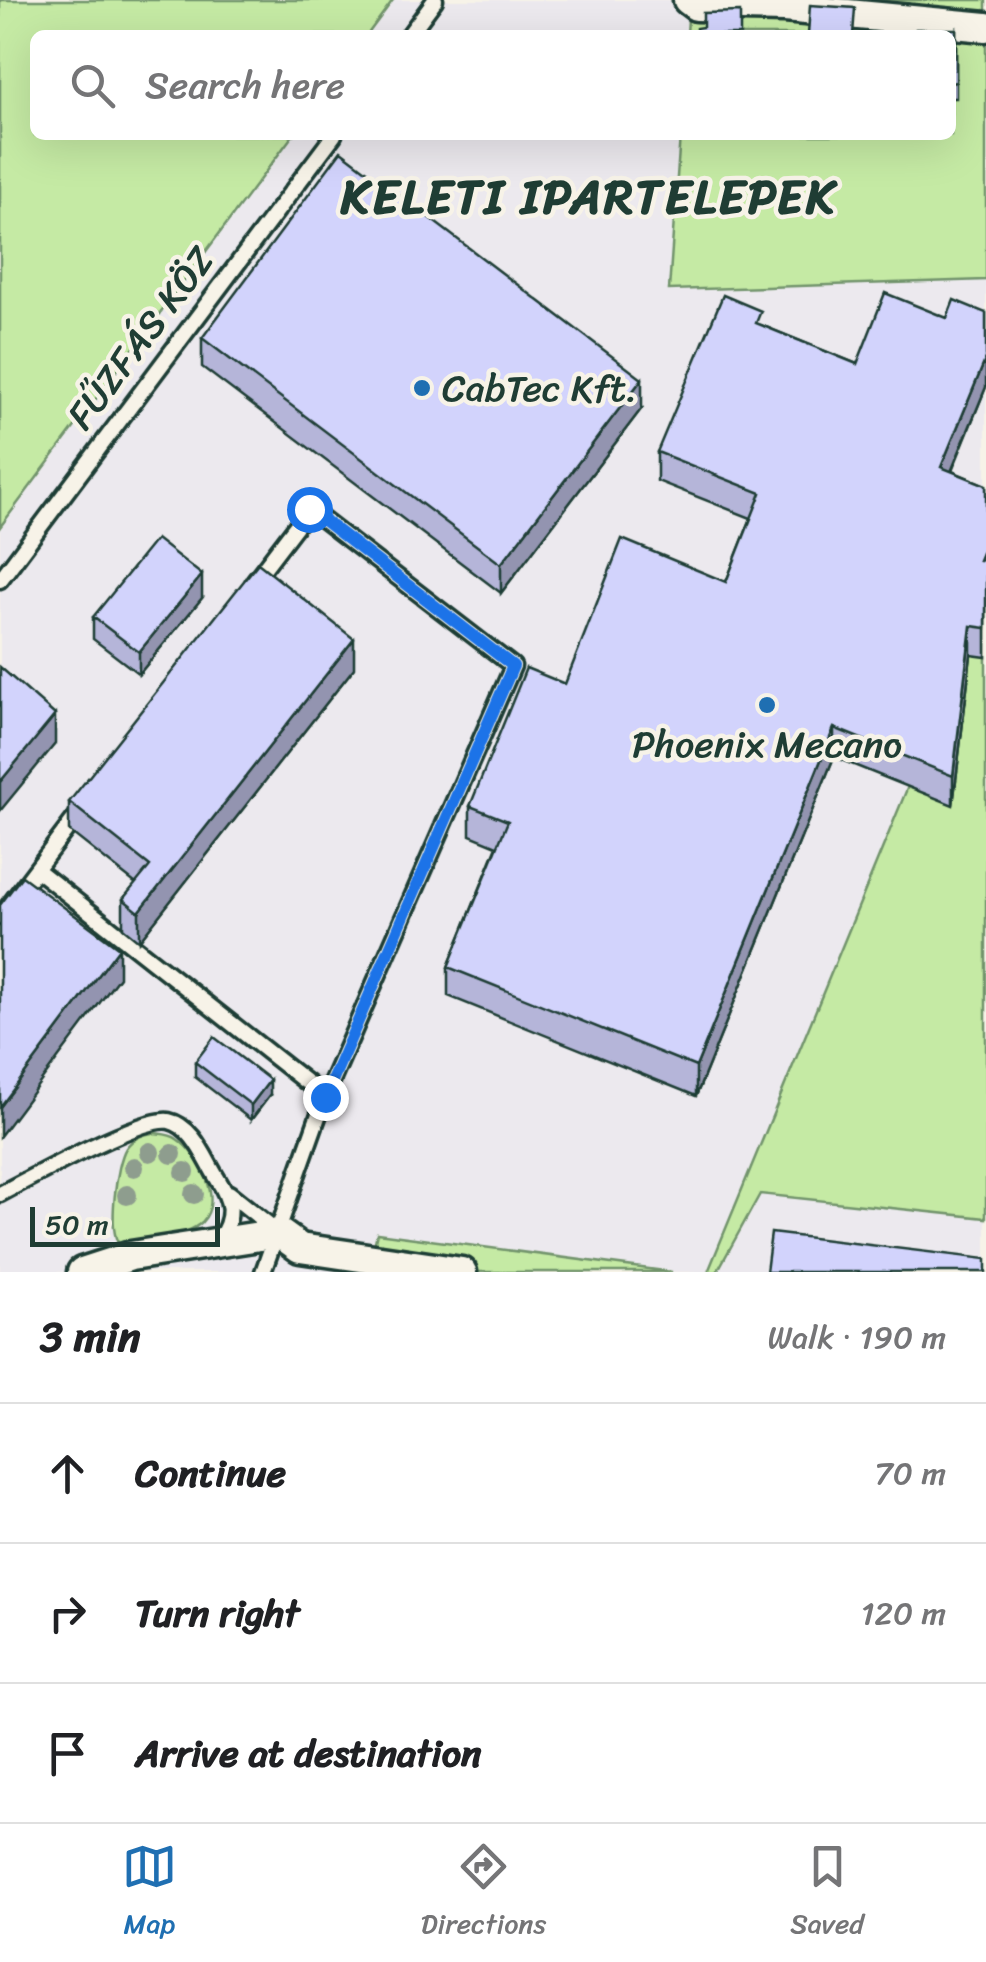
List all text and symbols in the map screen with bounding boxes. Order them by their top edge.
search box [30,30,956,140]
text: Search here [145,52,345,119]
icon: search [65,58,120,113]
district label: KELETI IPARTELEPEK [340,154,838,239]
street label: FŰZFÁS KÖZ [49,231,233,445]
place label: CabTec Kft. [442,355,637,422]
marker: CabTec Kft. [411,377,433,399]
route start [287,487,333,533]
marker: Phoenix Mecano [756,694,778,716]
place label: Phoenix Mecano [632,711,902,778]
route end [303,1075,349,1121]
text: 50 m [45,1200,109,1249]
scale bar [30,1202,220,1246]
text: 3 min [40,1300,140,1374]
text: Walk · 190 m [767,1309,946,1366]
text: Continue [135,1440,286,1507]
text: 70 m [875,1445,946,1502]
icon: ahead [40,1446,95,1501]
text: Turn right [135,1580,300,1647]
text: 120 m [861,1585,946,1642]
icon: right [40,1586,95,1641]
text: Arrive at destination [135,1720,482,1787]
icon: arrive [40,1726,95,1781]
tab: Map [122,1839,177,1948]
tab: Directions [421,1839,546,1948]
tab: Saved [790,1839,864,1948]

